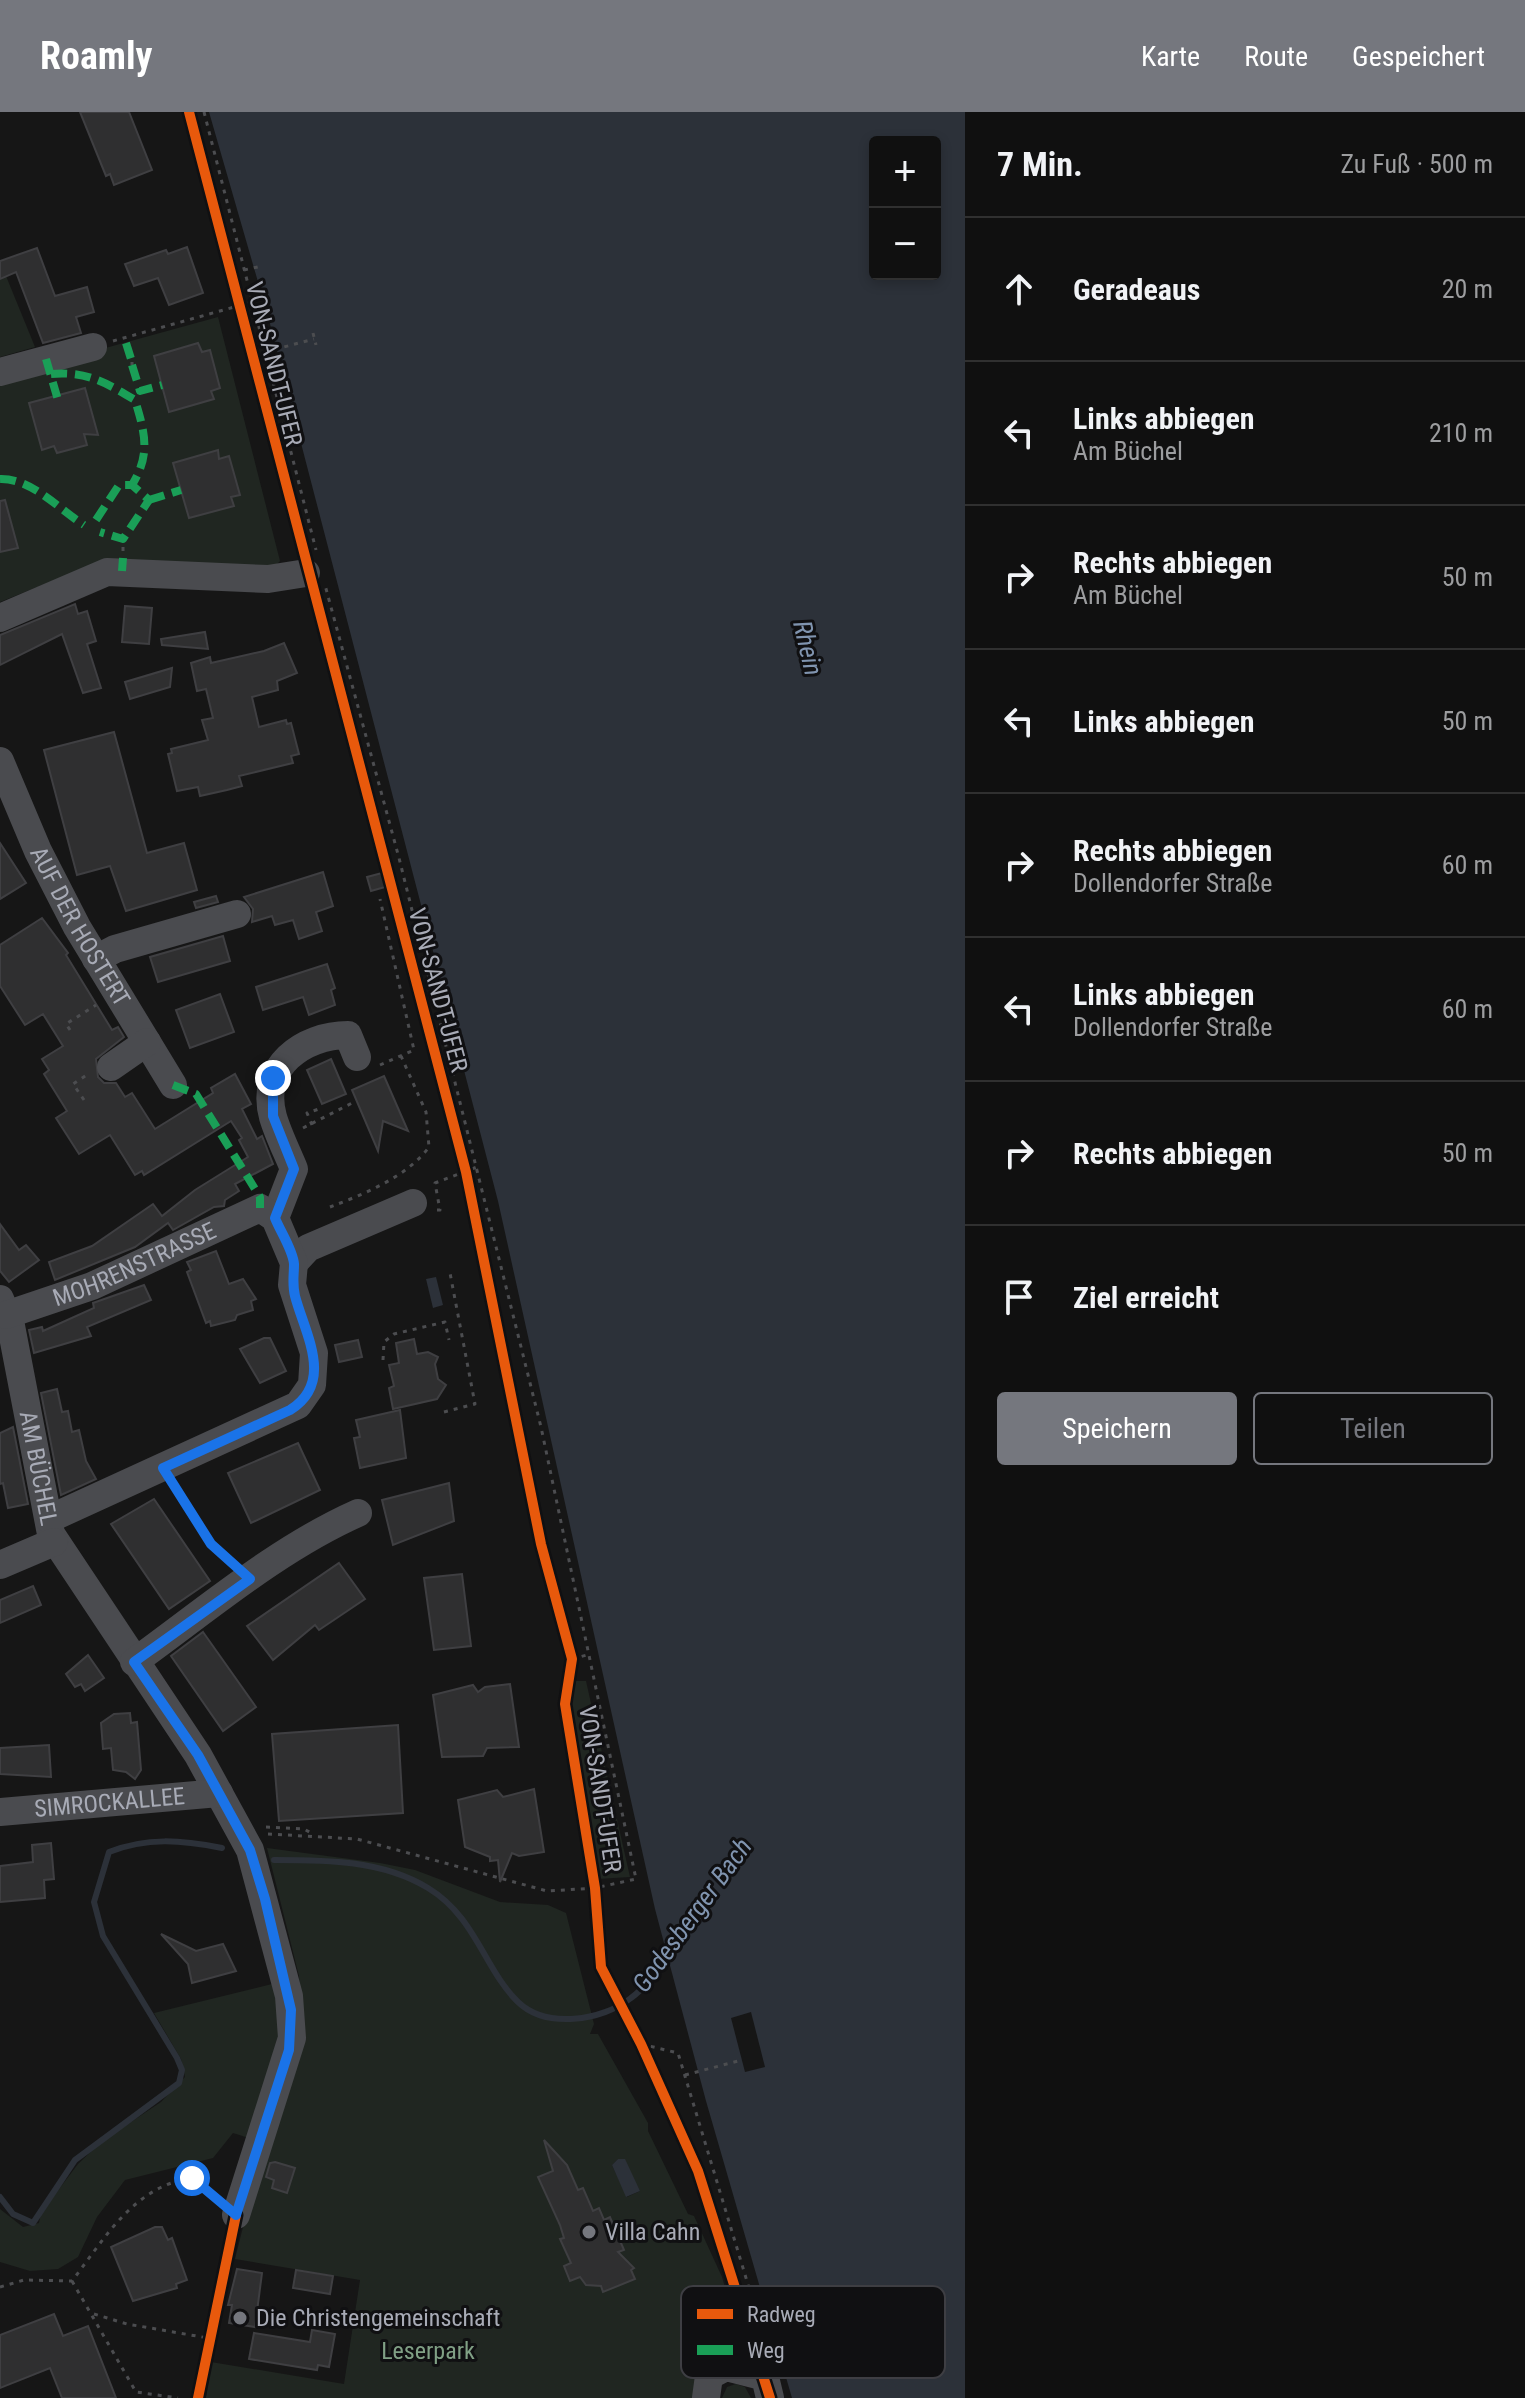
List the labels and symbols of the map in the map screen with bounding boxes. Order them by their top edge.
street label: VON-SANDT-UFER [240,279,308,449]
water label: Rhein [787,618,829,678]
street label: AUF DER HOSTERT [24,842,136,1011]
street label: VON-SANDT-UFER [403,905,473,1075]
route end [255,1060,291,1096]
street label: MOHRENSTRASSE [49,1216,220,1312]
street label: AM BÜCHEL [14,1409,63,1528]
street label: VON-SANDT-UFER [573,1704,627,1875]
street label: SIMROCKALLEE [33,1782,186,1823]
water label: Godesberger Bach [626,1832,758,1998]
route start [174,2160,210,2196]
place label: Villa Cahn [605,2218,700,2246]
marker: Villa Cahn [580,2223,598,2241]
legend [681,2286,945,2378]
text: Radweg [747,2302,816,2327]
place label: Die Christengemeinschaft [256,2304,500,2332]
marker: Die Christengemeinschaft [231,2309,249,2327]
park label: Leserpark [381,2337,475,2365]
text: Weg [747,2338,785,2363]

